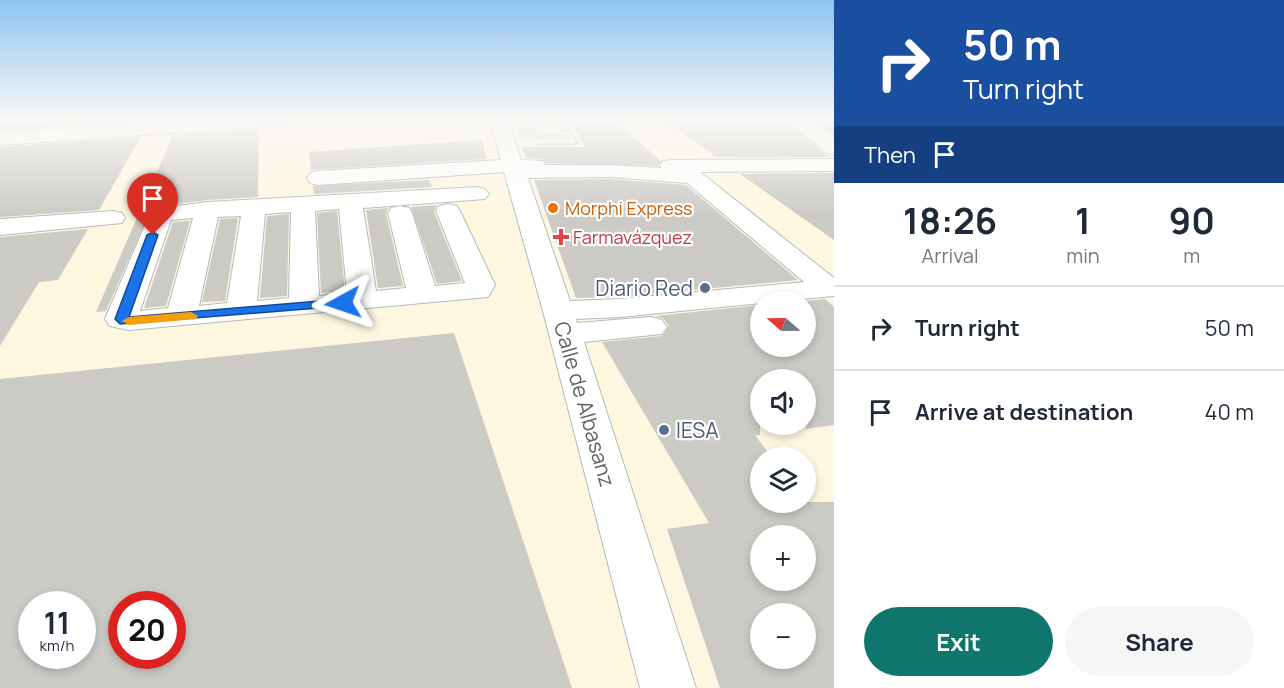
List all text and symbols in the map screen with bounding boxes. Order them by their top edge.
text: 50 m [963,15,1061,73]
icon: right [864,24,942,102]
text: Turn right [963,70,1084,107]
icon: arrive [928,138,961,171]
text: Then [864,140,916,170]
pin [127,173,178,235]
icon: arrive [136,182,169,215]
place label: Morphi Express [565,196,693,220]
text: 18:26 [903,196,997,245]
text: 1 [1075,196,1091,245]
text: 90 [1169,196,1215,245]
marker: Morphi Express [546,201,560,215]
place label: Farmavázquez [573,225,692,249]
marker: Farmavázquez [554,230,568,244]
text: Arrival [922,242,979,269]
text: min [1066,242,1100,269]
text: m [1183,242,1200,269]
position arrow [311,271,375,335]
place label: Diario Red [595,274,693,302]
marker: Diario Red [698,281,712,295]
north arrow [750,291,816,357]
map controls [750,291,816,669]
icon: right [864,312,897,345]
text: Turn right [915,313,1020,343]
text: 50 m [1205,313,1254,343]
street label: Calle de Albasanz [548,318,622,490]
button: sound [750,369,816,435]
icon: arrive [864,396,897,429]
text: Arrive at destination [915,397,1133,427]
text: 40 m [1205,397,1254,427]
place label: IESA [676,416,719,444]
marker: IESA [657,423,671,437]
button: layers [750,447,816,513]
button: + [750,525,816,591]
speed limit sign: 20 [108,591,186,669]
text: 11 [44,602,70,643]
button: − [750,603,816,669]
button: Exit [864,607,1053,676]
button: Share [1065,607,1254,676]
text: km/h [40,635,74,656]

